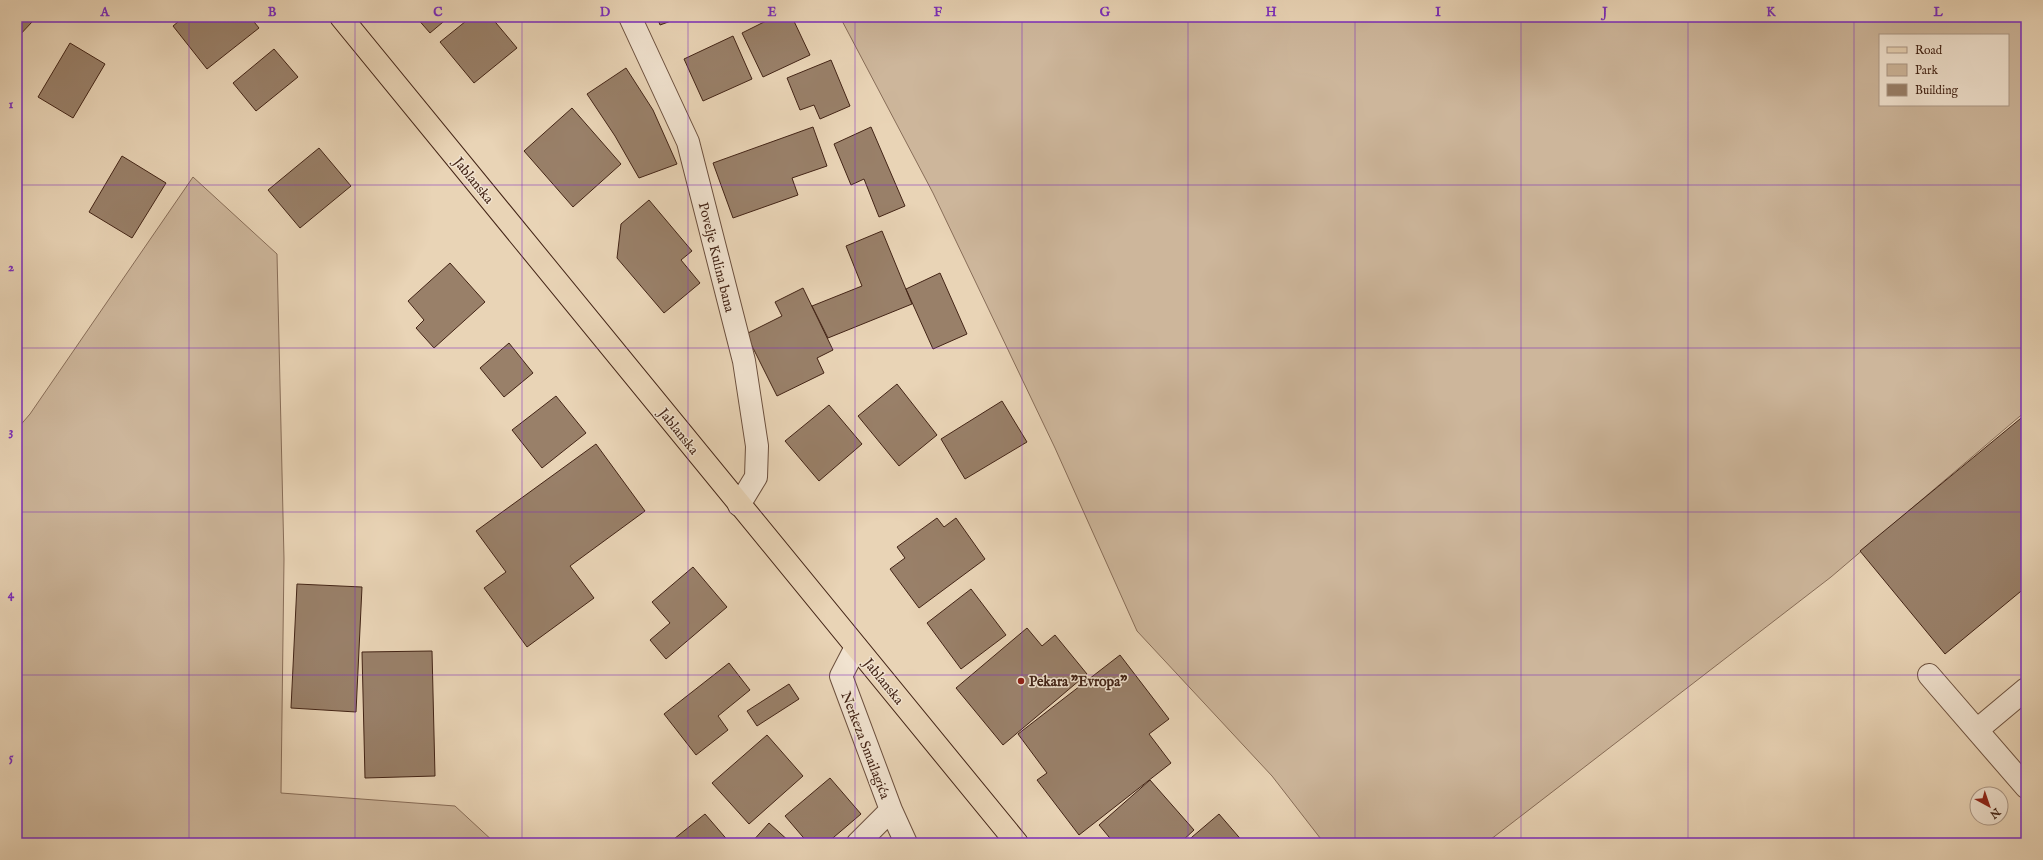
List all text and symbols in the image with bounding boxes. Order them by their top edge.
text: A [100,4,111,21]
text: B [268,4,277,21]
text: C [433,4,443,21]
text: D [600,4,611,21]
text: E [767,4,777,21]
text: F [934,4,943,21]
text: G [1100,4,1111,21]
text: H [1265,4,1277,21]
text: I [1435,4,1441,21]
text: J [1600,4,1608,21]
text: K [1766,4,1776,21]
text: L [1932,4,1943,21]
legend [1879,34,2009,106]
text: Road [1915,43,1943,58]
text: Park [1915,63,1938,78]
text: Building [1915,83,1959,98]
text: 1 [9,96,14,113]
street label: Jablanska [448,152,498,208]
street label: Povelje Kulina bana [694,200,739,315]
text: 2 [8,259,14,276]
street label: Jablanska [653,403,703,459]
text: 3 [9,423,14,440]
text: 4 [8,586,15,603]
street label: Jablanska [858,653,908,709]
place label: Pekara "Evropa" [1029,673,1127,691]
marker: Pekara "Evropa" [1016,676,1026,686]
street label: Nerkeza Smailagića [836,689,894,803]
text: 5 [9,749,14,766]
north arrow [1969,786,2009,826]
text: N [1986,804,2004,822]

